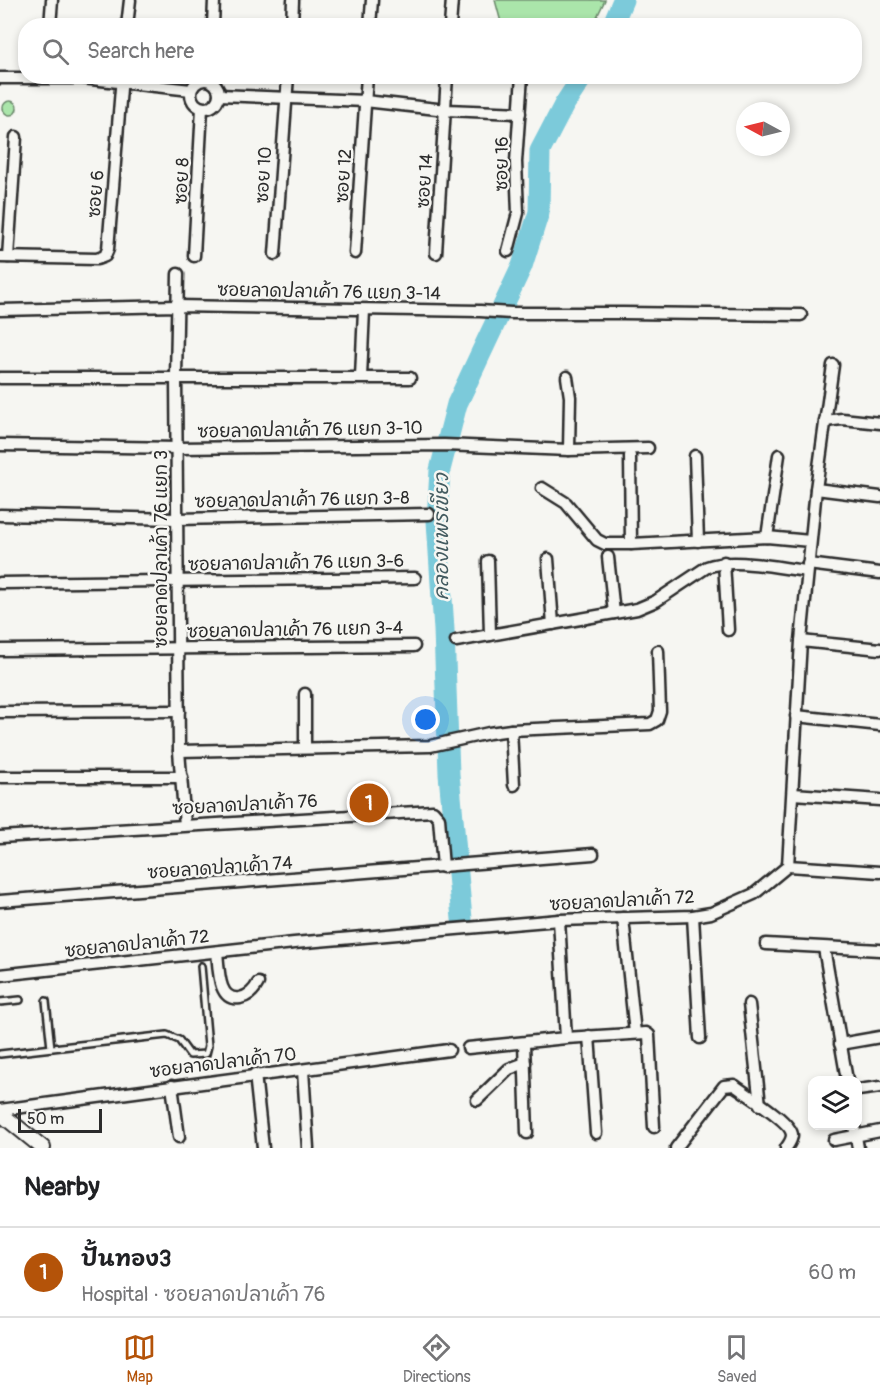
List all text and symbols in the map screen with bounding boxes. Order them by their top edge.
search box [18,18,862,84]
icon: search [39,35,72,68]
text: Search here [87,37,194,65]
north arrow [736,102,790,156]
street label: ซอย 16 [490,136,514,192]
street label: ซอย 10 [251,146,277,204]
street label: ซอย 12 [331,148,357,204]
street label: ซอย 14 [412,152,438,209]
street label: ซอย 8 [169,157,195,205]
street label: ซอย 6 [82,169,110,219]
street label: ซอยลาดปลาเค้า 76 แยก 3-14 [217,278,441,305]
street label: ซอยลาดปลาเค้า 76 แยก 3-10 [197,416,423,443]
street label: ซอยลาดปลาเค้า 76 แยก 3 [149,450,173,648]
water label: คลองแพรเขียว [429,472,454,600]
street label: ซอยลาดปลาเค้า 76 แยก 3-8 [194,486,410,513]
street label: ซอยลาดปลาเค้า 76 แยก 3-6 [188,549,404,576]
street label: ซอยลาดปลาเค้า 76 แยก 3-4 [187,616,404,643]
your location [411,705,440,734]
pin: 1 [350,780,388,826]
street label: ซอยลาดปลาเค้า 76 [172,789,318,820]
street label: ซอยลาดปลาเค้า 74 [147,850,294,885]
street label: ซอยลาดปลาเค้า 72 [549,885,695,916]
street label: ซอยลาดปลาเค้า 72 [63,924,210,963]
street label: ซอยลาดปลาเค้า 70 [148,1042,298,1083]
map controls [808,1076,862,1130]
button: layers [808,1076,862,1130]
scale bar [18,1106,102,1134]
text: 50 m [27,1109,64,1129]
text: Nearby [24,1171,100,1203]
text: ปั้นทอง3 [81,1245,171,1273]
text: 1 [40,1260,47,1285]
text: 60 m [809,1260,856,1285]
text: Hospital · ซอยลาดปลาเค้า 76 [81,1282,325,1307]
tab: Map [123,1331,156,1387]
tab: Directions [403,1331,471,1387]
tab: Saved [717,1331,757,1387]

